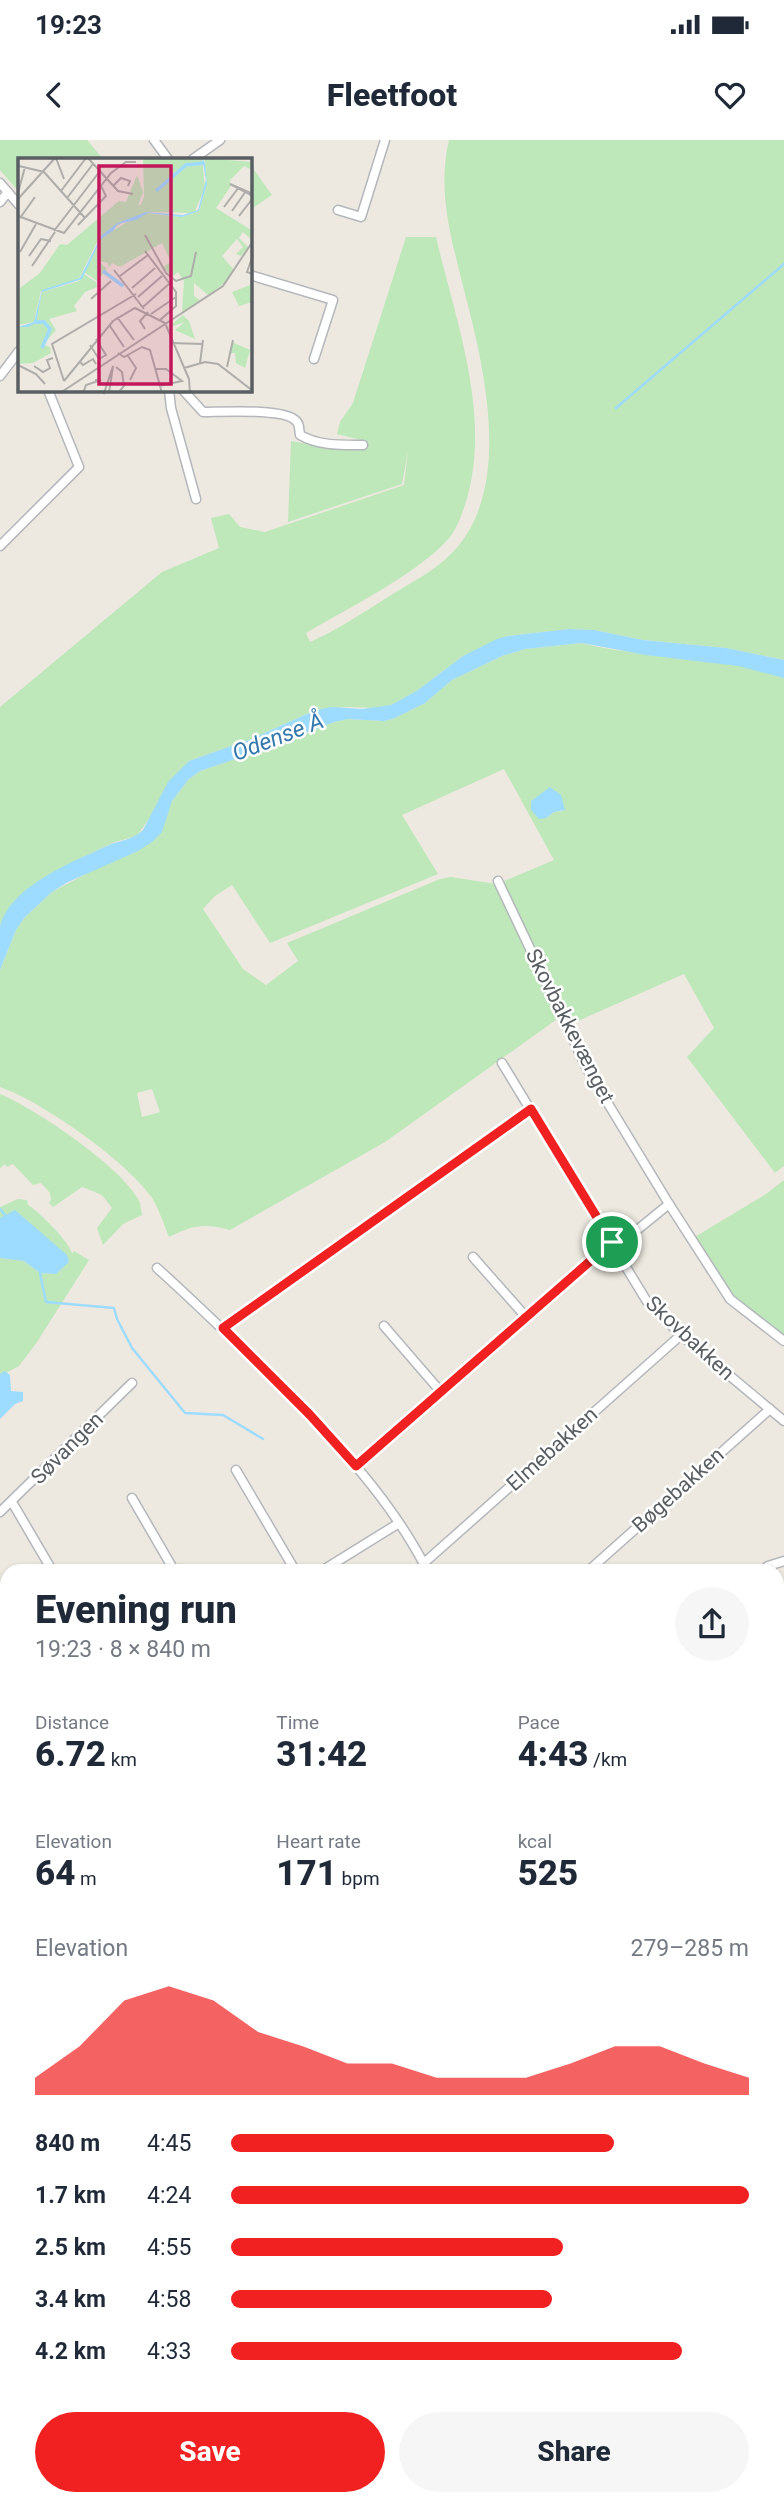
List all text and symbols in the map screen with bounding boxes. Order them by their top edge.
text: 19:23 [35,10,102,40]
icon: back [35,76,73,114]
text: Fleetfoot [327,76,457,114]
icon: heart [711,76,749,114]
inset map [18,158,252,392]
water label: Odense Å [228,705,327,767]
street label: Skovbakkevænget [521,945,619,1107]
pin [582,1212,642,1272]
icon: arrive [593,1223,631,1261]
street label: Skovbakken [641,1291,739,1385]
street label: Elmebakken [502,1402,602,1496]
street label: Søvangen [26,1407,108,1489]
street label: Bøgebakken [627,1443,729,1537]
button: share [675,1587,749,1661]
text: Evening run [35,1588,237,1632]
text: 19:23 · 8 × 840 m [35,1636,211,1663]
text: Distance [35,1711,109,1734]
text: Time [276,1711,319,1734]
text: Pace [518,1711,560,1734]
text: 6.72 [35,1734,106,1775]
text: 31:42 [276,1734,367,1775]
text: 4:43 [518,1734,588,1775]
text: km [106,1748,137,1771]
text: /km [588,1748,627,1771]
text: Elevation [35,1830,112,1853]
text: Heart rate [276,1830,361,1853]
text: kcal [518,1830,552,1853]
text: 64 [35,1853,75,1894]
text: 171 [276,1853,337,1894]
text: 525 [518,1853,578,1894]
text: m [75,1867,97,1890]
text: bpm [337,1867,380,1890]
text: Elevation [35,1935,128,1962]
text: 279–285 m [630,1935,749,1962]
text: 840 m [35,2130,100,2157]
text: 4:45 [147,2130,191,2157]
text: 1.7 km [35,2182,106,2209]
text: 4:24 [147,2182,191,2209]
text: 2.5 km [35,2234,106,2261]
text: 4:55 [147,2234,191,2261]
text: 3.4 km [35,2286,106,2313]
text: 4:58 [147,2286,191,2313]
text: 4.2 km [35,2338,106,2365]
text: 4:33 [147,2338,191,2365]
button: Save [35,2412,385,2492]
button: Share [399,2412,749,2492]

